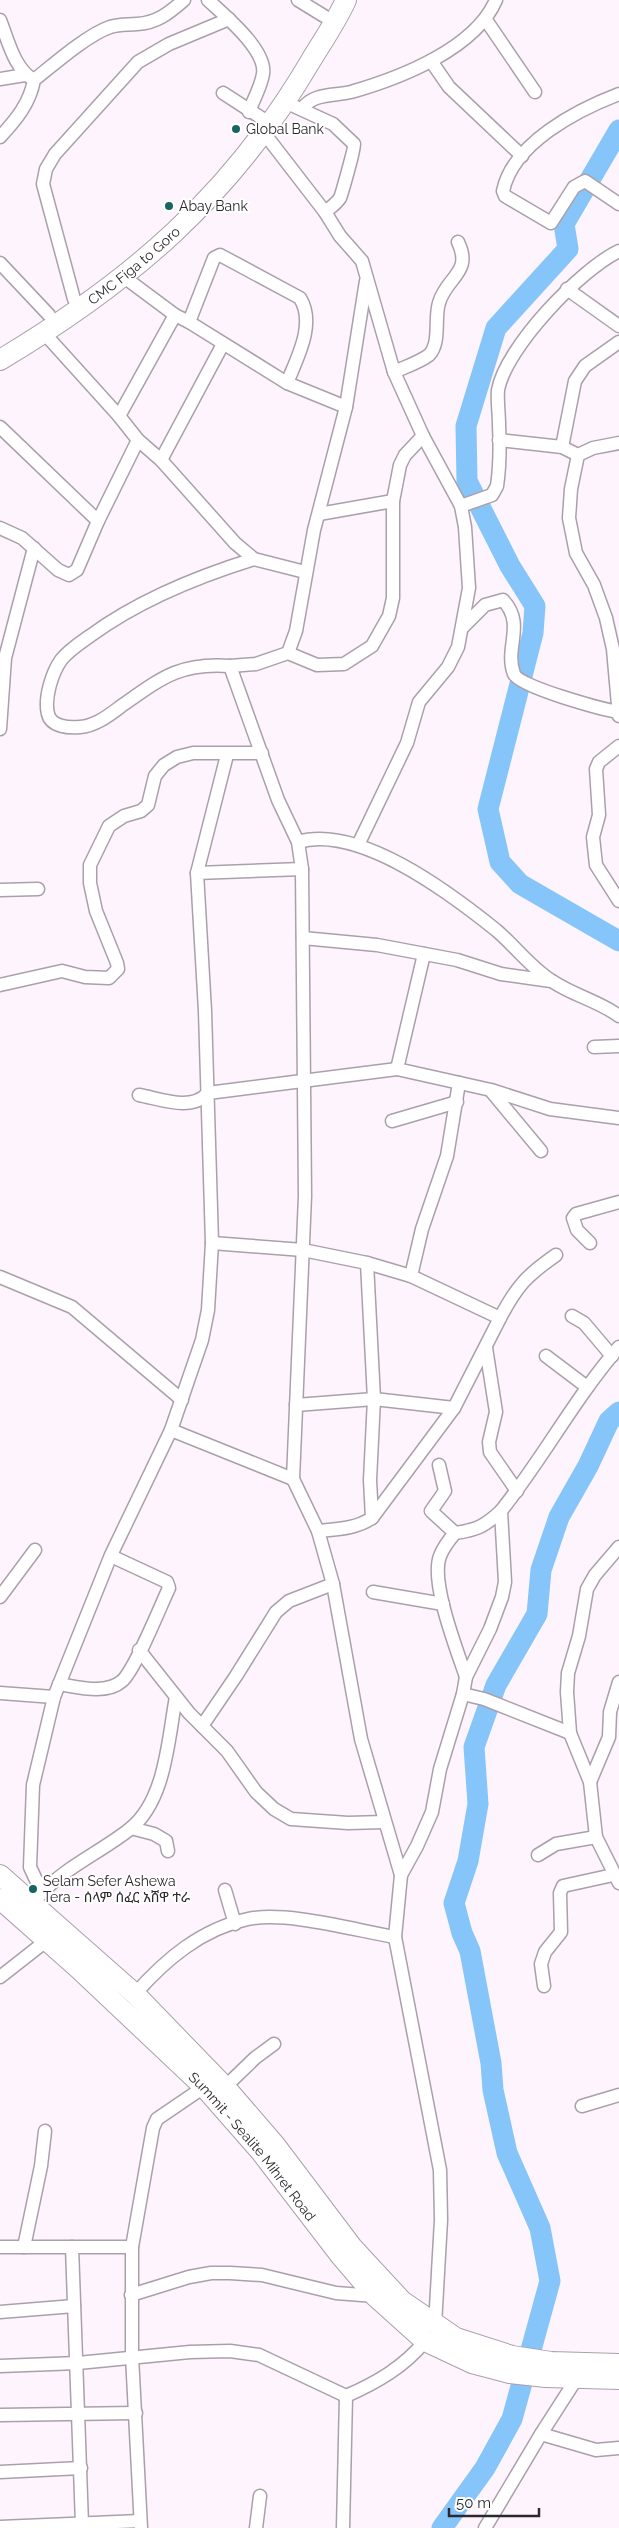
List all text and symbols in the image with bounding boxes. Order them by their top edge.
place label: Global Bank [246,121,324,137]
marker: Global Bank [230,123,242,135]
place label: Abay Bank [179,198,248,214]
marker: Abay Bank [163,200,175,212]
street label: CMC Figa to Goro [85,223,183,308]
place label: Selam Sefer Ashewa Tera - ሰላም ሰፈር አሸዋ ተራ [43,1873,191,1905]
marker: Selam Sefer Ashewa Tera - ሰላም ሰፈር አሸዋ ተራ [27,1883,39,1895]
street label: Summit - Sealite Mihret Road [185,2069,319,2224]
scale bar [449,2486,539,2518]
text: 50 m [456,2494,491,2512]

